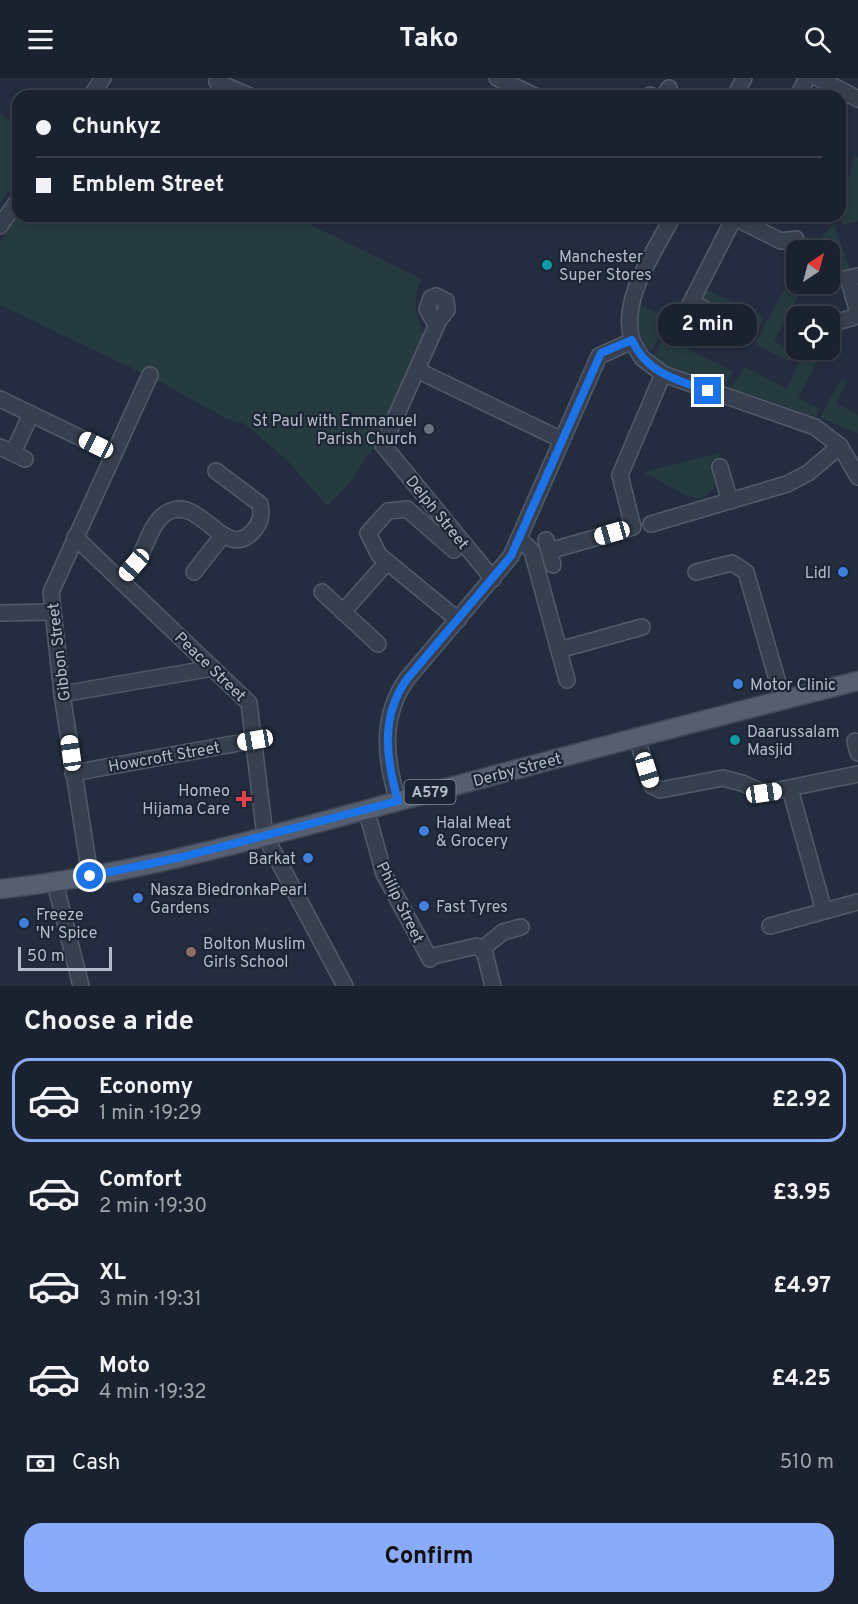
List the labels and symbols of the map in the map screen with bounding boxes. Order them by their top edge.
north arrow [786,240,840,294]
place label: Manchester Super Stores [559,248,652,286]
marker: Manchester Super Stores [540,258,554,272]
callout: 2 min [658,304,758,346]
route end [694,377,721,404]
place label: St Paul with Emmanuel Parish Church [252,412,417,450]
marker: St Paul with Emmanuel Parish Church [422,422,436,436]
car [76,429,116,461]
street label: Delph Street [401,472,472,554]
car [592,519,632,547]
car [115,546,153,584]
place label: Lidl [805,564,831,584]
marker: Lidl [836,565,850,579]
street label: Gibbon Street [44,601,76,702]
street label: Peace Street [170,628,250,707]
place label: Motor Clinic [750,676,836,696]
marker: Motor Clinic [731,677,745,691]
place label: Daarussalam Masjid [747,723,839,761]
car [236,728,274,752]
marker: Daarussalam Masjid [728,733,742,747]
car [60,734,82,772]
street label: Howcroft Street [107,738,222,778]
street label: Derby Street [471,750,564,792]
car [633,750,661,790]
road number: A579 [404,780,456,804]
place label: Homeo Hijama Care [142,782,230,820]
car [745,782,783,804]
marker: Homeo Hijama Care [235,790,253,808]
place label: Halal Meat & Grocery [436,814,511,852]
marker: Halal Meat & Grocery [417,824,431,838]
place label: Barkat [248,850,296,870]
marker: Barkat [301,851,315,865]
street label: Philip Street [371,859,428,947]
route start [76,862,103,889]
place label: Nasza BiedronkaPearl Gardens [150,881,307,919]
marker: Nasza BiedronkaPearl Gardens [131,891,145,905]
place label: Fast Tyres [436,898,508,918]
marker: Fast Tyres [417,899,431,913]
place label: Freeze 'N' Spice [36,906,97,944]
marker: Freeze 'N' Spice [17,916,31,930]
place label: Bolton Muslim Girls School [203,935,305,973]
scale bar [18,944,112,971]
marker: Bolton Muslim Girls School [184,945,198,959]

